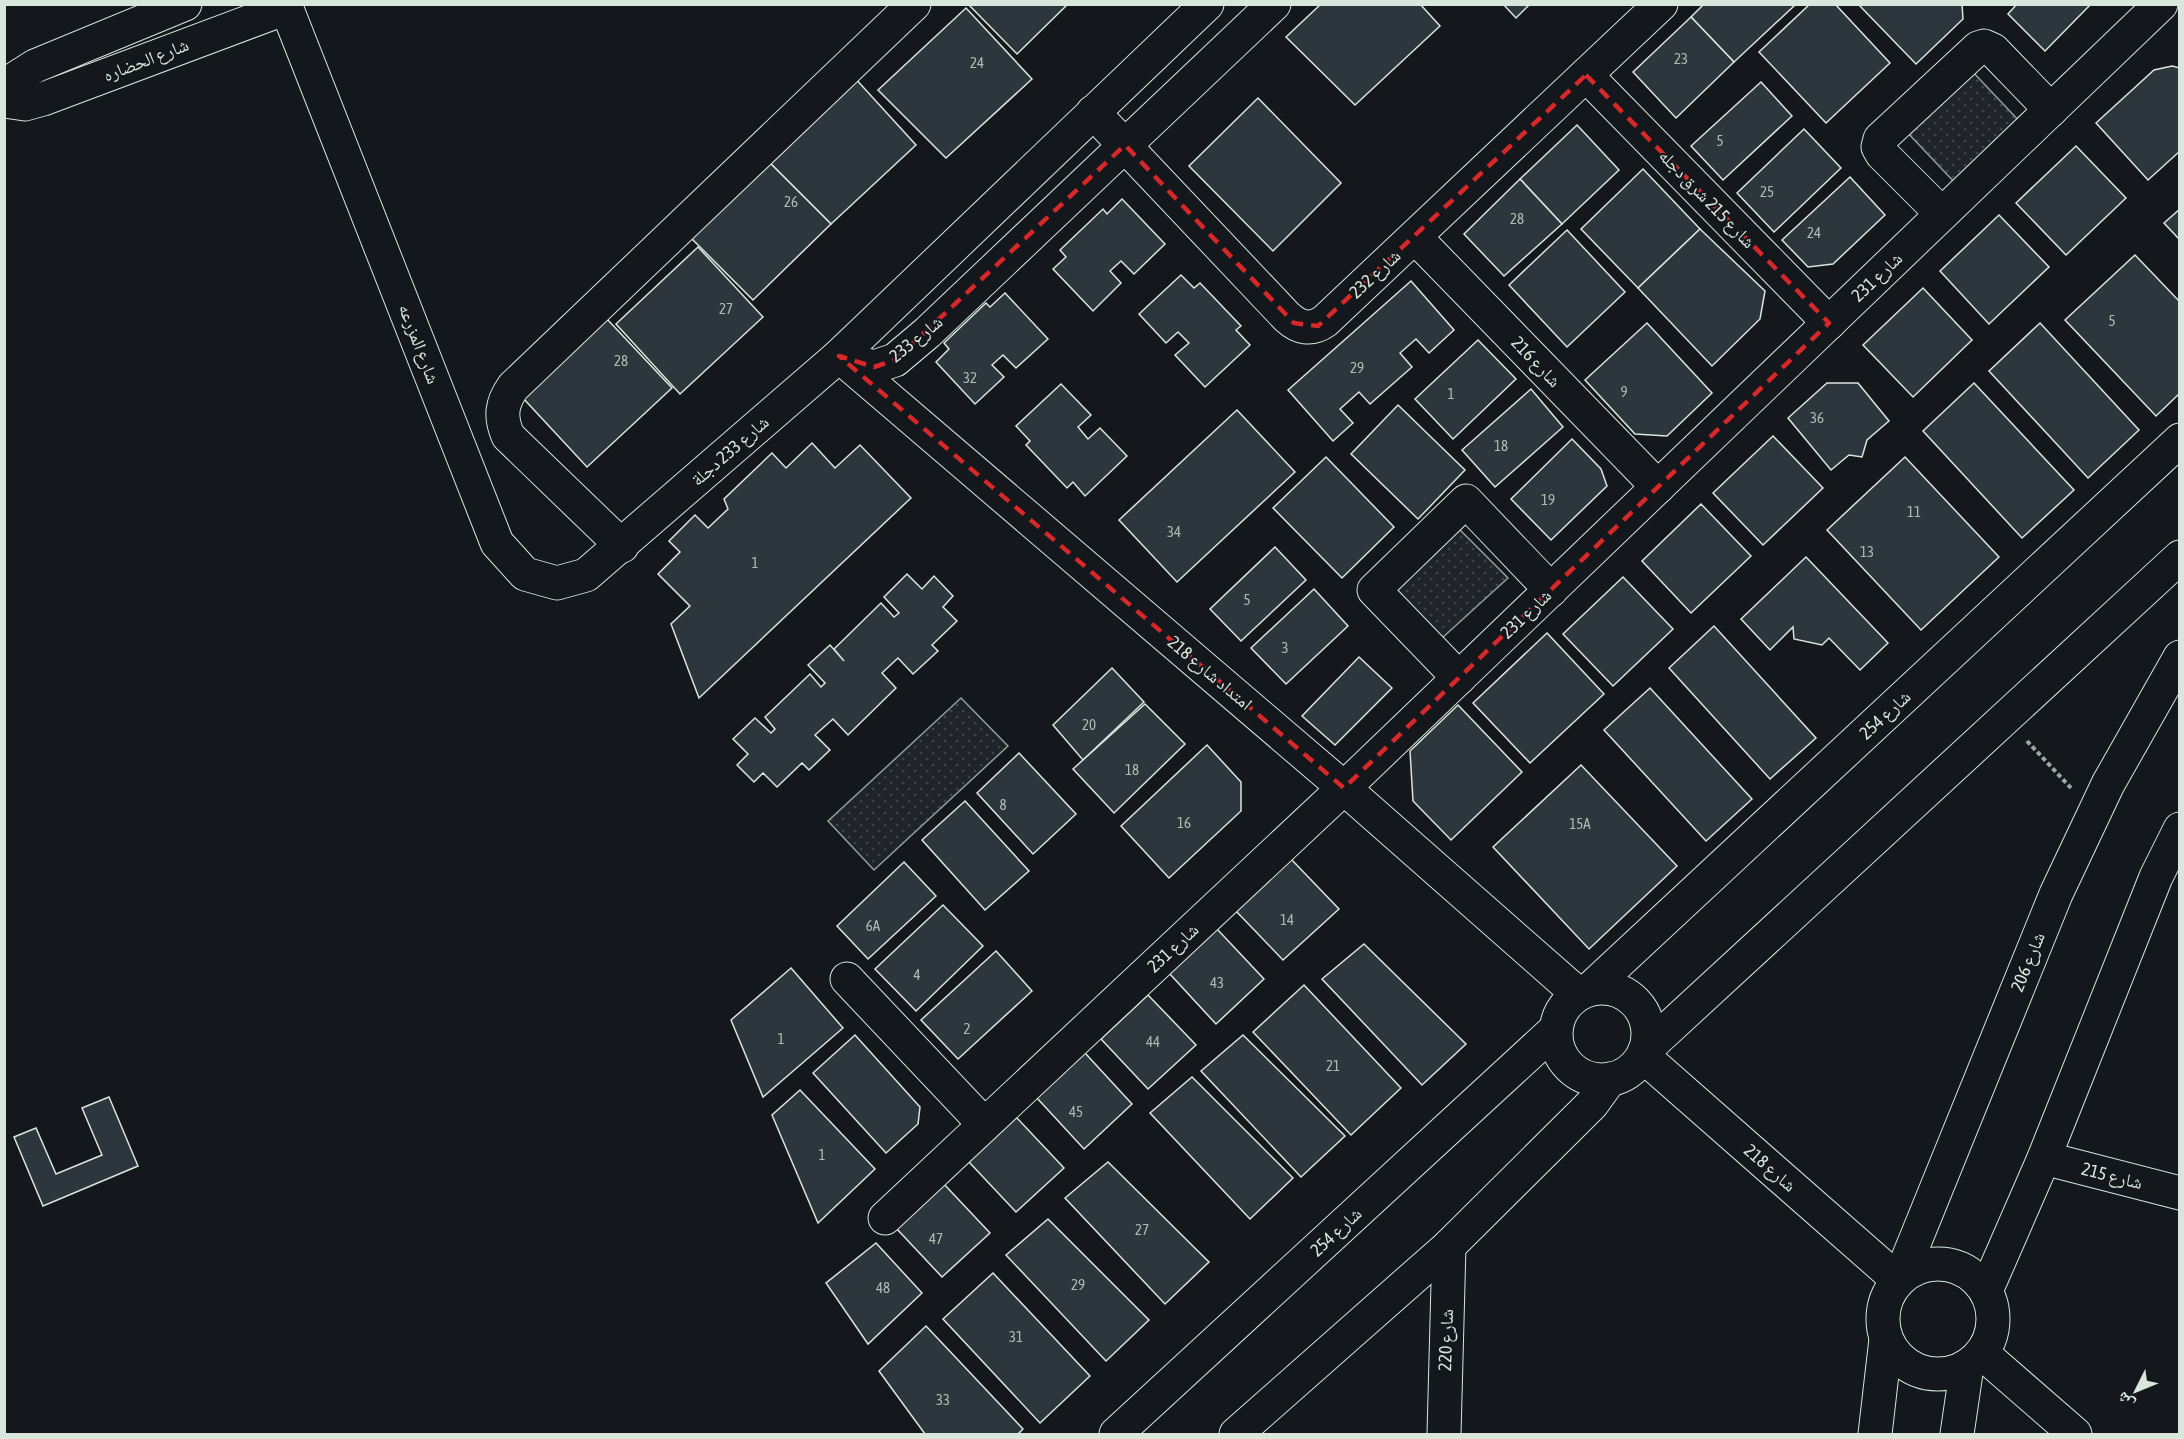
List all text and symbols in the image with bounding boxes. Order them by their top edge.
street label: شارع الحضاره [100,34,192,86]
house number: 23 [1674,50,1688,67]
house number: 24 [970,54,984,71]
house number: 5 [1716,132,1724,149]
street label: شارع 215 شرق دجله [1654,145,1760,253]
house number: 25 [1760,183,1774,200]
house number: 26 [784,193,798,210]
house number: 28 [1510,210,1524,227]
house number: 24 [1807,224,1821,241]
street label: شارع 232 [1345,245,1405,303]
street label: شارع 231 [1847,248,1907,306]
house number: 27 [719,300,733,317]
street label: شارع المزرعه [394,301,444,387]
street label: شارع 233 [885,311,947,367]
house number: 5 [2108,312,2116,329]
street label: شارع 216 [1507,332,1565,392]
house number: 28 [614,352,628,369]
house number: 29 [1350,359,1364,376]
house number: 32 [963,369,977,386]
house number: 9 [1620,383,1628,400]
house number: 1 [1447,385,1455,402]
house number: 36 [1810,409,1824,426]
street label: شارع 233 دجلة [687,411,773,491]
house number: 18 [1494,437,1508,454]
house number: 19 [1541,491,1555,508]
house number: 11 [1907,503,1921,520]
house number: 34 [1167,523,1181,540]
house number: 13 [1860,543,1874,560]
house number: 1 [751,554,759,571]
street label: شارع 231 [1496,585,1556,643]
house number: 5 [1243,591,1251,608]
street label: امتداد شارع 218 [1163,631,1257,715]
house number: 3 [1281,639,1289,656]
street label: شارع 254 [1855,686,1915,744]
house number: 20 [1082,716,1096,733]
house number: 18 [1125,761,1139,778]
house number: 8 [999,796,1007,813]
house number: 16 [1177,814,1191,831]
house number: 15A [1569,815,1591,832]
house number: 14 [1280,911,1294,928]
house number: 6A [866,917,881,934]
street label: شارع 231 [1143,919,1203,977]
street label: شارع 206 [2006,929,2050,995]
house number: 4 [913,966,921,983]
house number: 43 [1210,974,1224,991]
house number: 2 [963,1020,971,1037]
house number: 1 [777,1030,785,1047]
house number: 44 [1146,1033,1160,1050]
house number: 21 [1326,1057,1340,1074]
house number: 45 [1069,1103,1083,1120]
street label: شارع 218 [1739,1139,1801,1197]
house number: 1 [818,1146,826,1163]
street label: شارع 215 [2079,1158,2145,1194]
street label: شارع 254 [1306,1203,1366,1261]
house number: 27 [1135,1221,1149,1238]
house number: 47 [929,1230,943,1247]
house number: 29 [1071,1276,1085,1293]
house number: 48 [876,1279,890,1296]
street label: شارع 220 [1434,1309,1458,1371]
house number: 31 [1009,1328,1023,1345]
north arrow [2106,1361,2166,1421]
text: ش [2113,1388,2138,1414]
house number: 33 [936,1391,950,1408]

